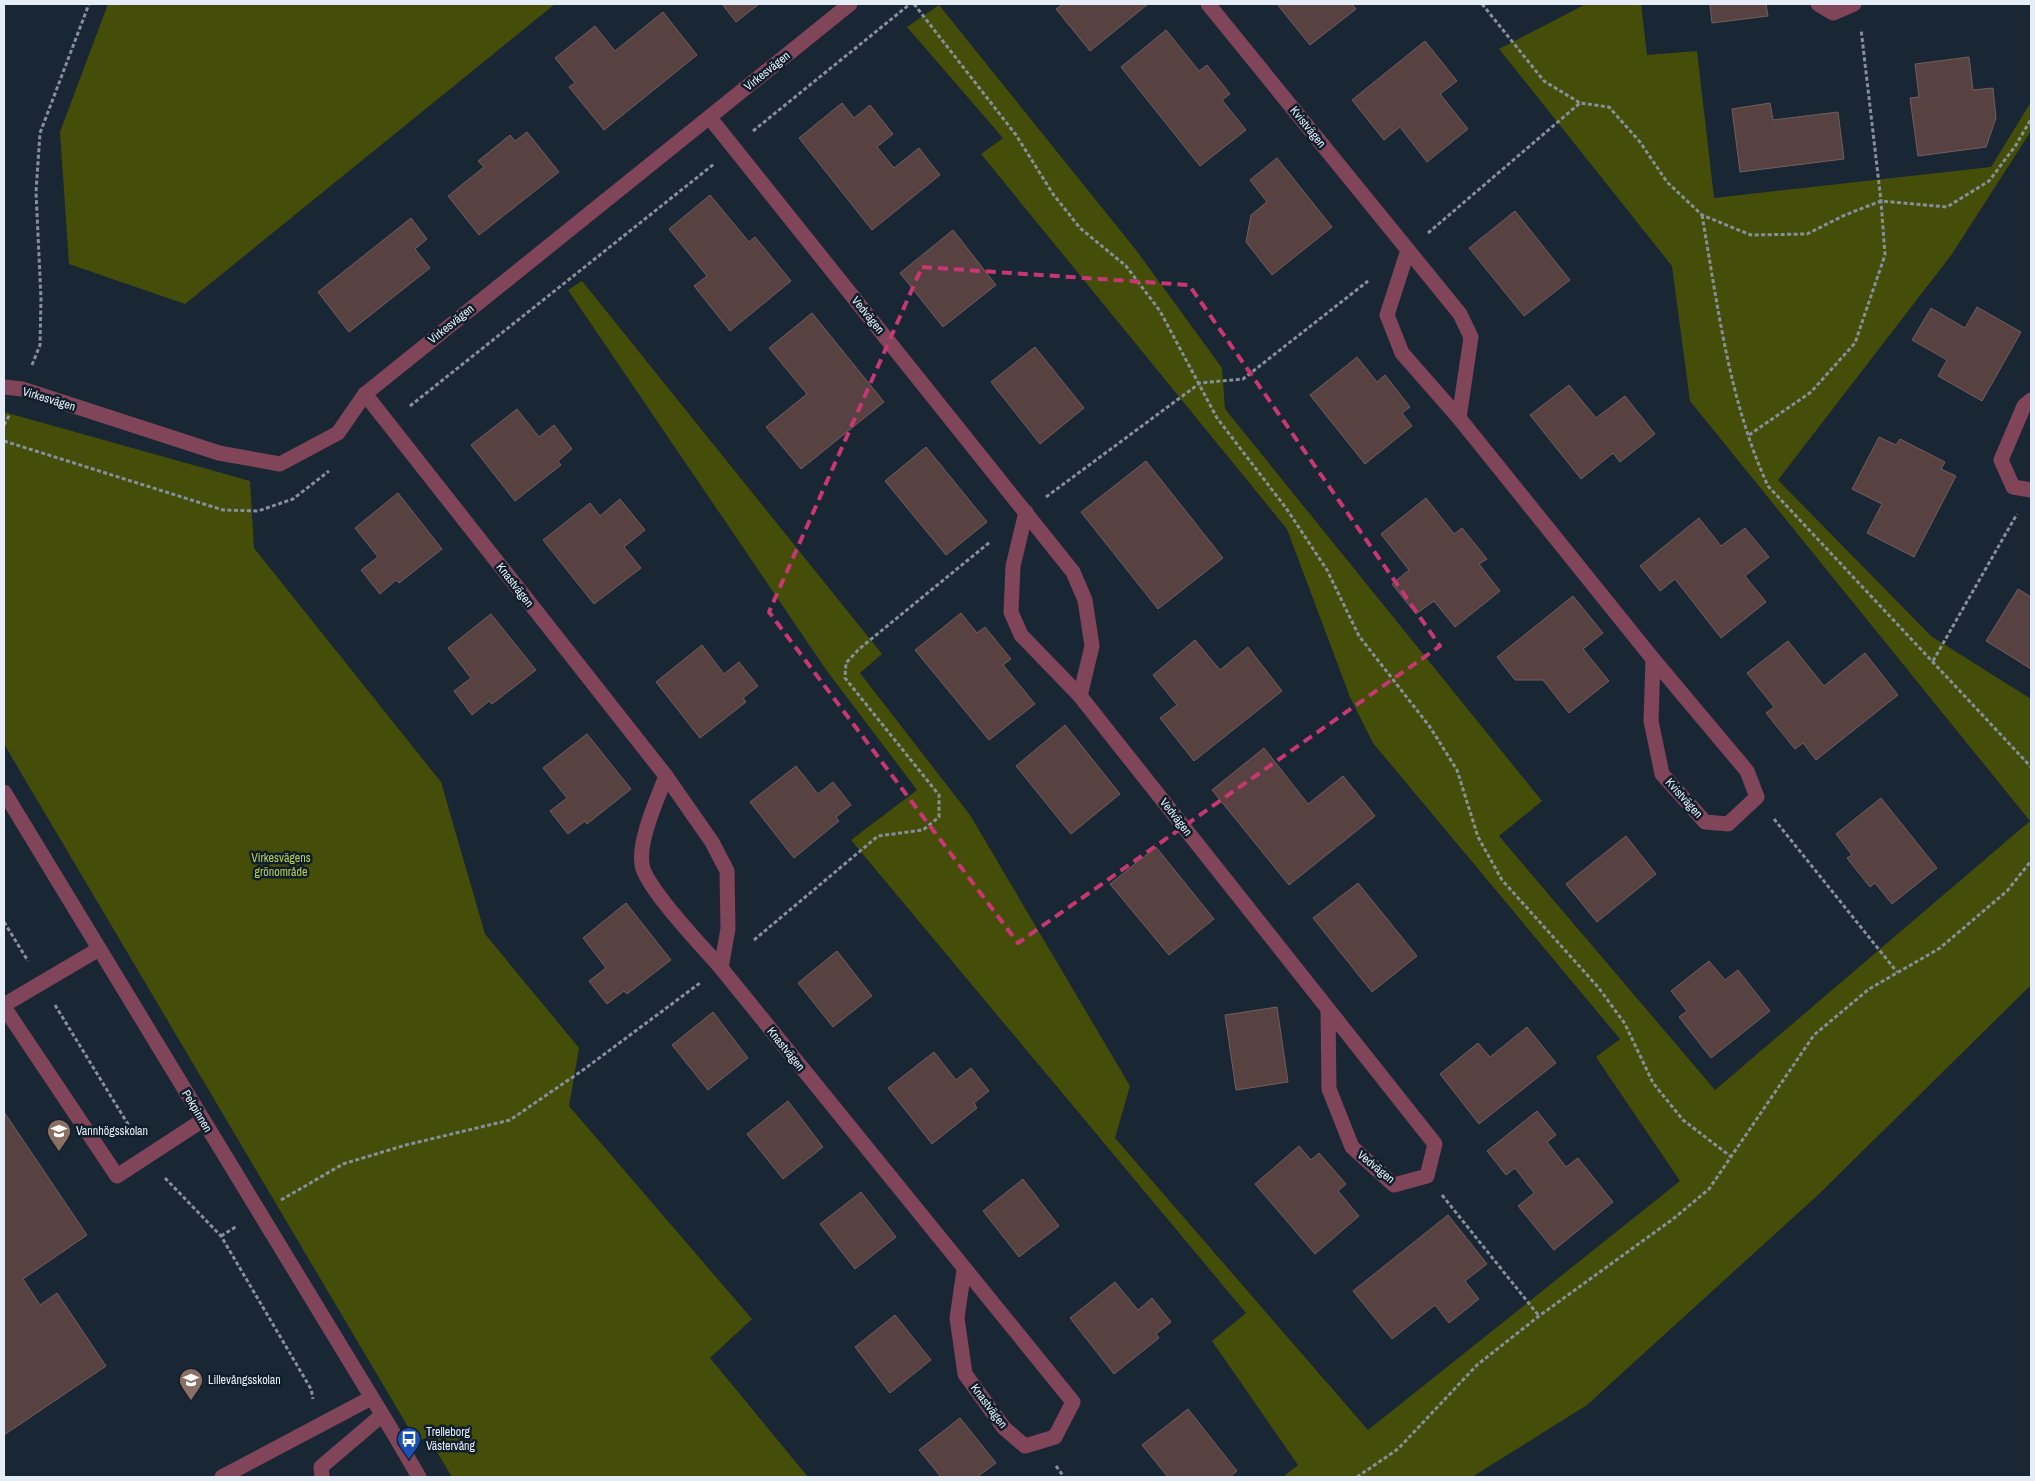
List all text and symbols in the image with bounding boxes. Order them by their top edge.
street label: Virkesvägen [741,48,793,94]
street label: Kvistvägen [1286,103,1330,151]
street label: Vedvägen [848,293,888,337]
street label: Virkesvägen [425,301,477,347]
street label: Virkesvägen [21,383,77,415]
street label: Knastvägen [493,560,537,610]
street label: Kvistvägen [1662,775,1706,821]
street label: Vedvägen [1156,795,1196,839]
park label: Virkesvägens grönområde [251,850,311,880]
street label: Knastvägen [763,1024,809,1074]
street label: Pekpinnen [178,1087,216,1135]
school or university icon: Vannhögsskolan [46,1118,72,1152]
place label: Vannhögsskolan [76,1123,148,1139]
street label: Vedvägen [1354,1147,1398,1187]
school or university icon: Lillevångsskolan [178,1367,204,1401]
place label: Lillevångsskolan [208,1372,281,1388]
street label: Knastvägen [967,1380,1011,1432]
place label: Trelleborg Västervång [426,1424,476,1454]
bus stop icon: Trelleborg Västervång [396,1426,422,1460]

